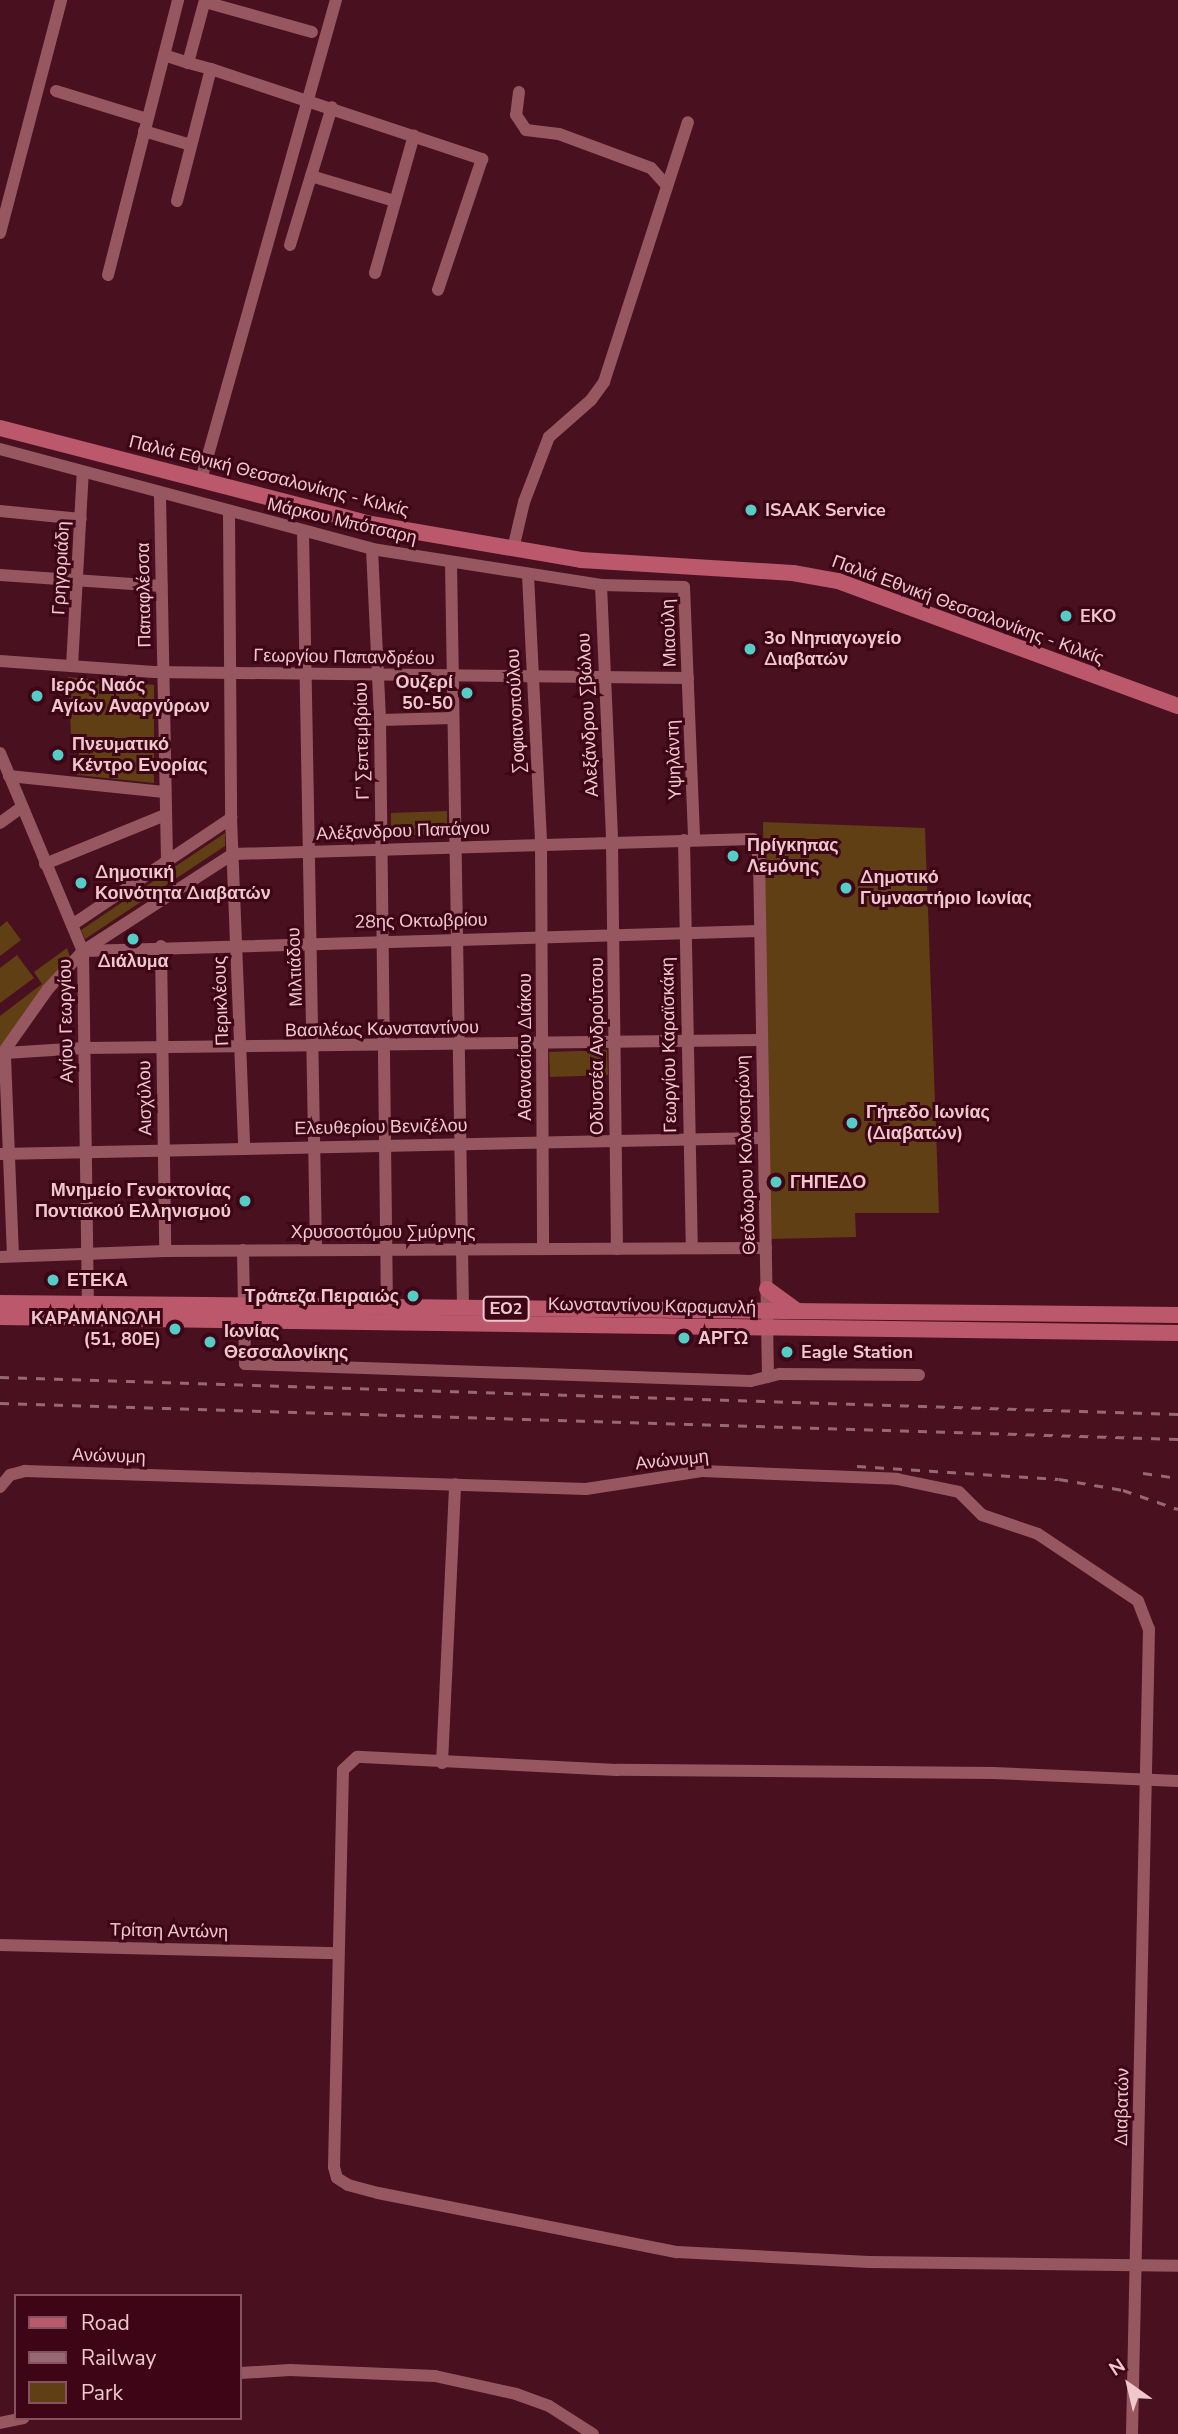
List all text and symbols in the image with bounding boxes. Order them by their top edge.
street label: Παλιά Εθνική Θεσσαλονίκης - Κιλκίς [127,431,411,521]
street label: Μάρκου Μπότσαρη [265,493,419,549]
place label: ISAAK Service [765,499,886,521]
marker: ISAAK Service [743,502,759,518]
street label: Γρηγοριάδη [48,521,74,615]
street label: Παπαφλέσσα [132,542,156,648]
street label: Παλιά Εθνική Θεσσαλονίκης - Κιλκίς [829,551,1107,669]
street label: Μιαούλη [657,599,681,667]
place label: EKO [1080,605,1116,627]
marker: EKO [1058,608,1074,624]
place label: 3ο Νηπιαγωγείο Διαβατών [764,628,902,670]
street label: Αλεξάνδρου Σβώλου [573,632,603,798]
marker: 3ο Νηπιαγωγείο Διαβατών [742,641,758,657]
street label: Γεωργίου Παπανδρέου [253,645,435,669]
street label: Σοφιανοπούλου [502,648,530,774]
place label: Ουζερί 50-50 [396,672,453,714]
place label: Ιερός Ναός Αγίων Αναργύρων [51,675,210,718]
street label: Γ' Σεπτεμβρίου [350,682,374,800]
marker: Ουζερί 50-50 [459,685,475,701]
marker: Ιερός Ναός Αγίων Αναργύρων [29,688,45,704]
street label: Υψηλάντη [662,720,686,800]
place label: Πνευματικό Κέντρο Ενορίας [72,734,208,776]
marker: Πνευματικό Κέντρο Ενορίας [50,747,66,763]
street label: Αλέξανδρου Παπάγου [316,817,490,845]
place label: Πρίγκηπας Λεμόνης [747,835,839,878]
marker: Πρίγκηπας Λεμόνης [725,848,741,864]
place label: Δημοτική Κοινότητα Διαβατών [95,862,271,904]
place label: Δημοτικό Γυμναστήριο Ιωνίας [860,867,1032,910]
marker: Δημοτική Κοινότητα Διαβατών [73,875,89,891]
marker: Δημοτικό Γυμναστήριο Ιωνίας [838,880,854,896]
street label: 28ης Οκτωβρίου [354,909,488,933]
street label: Μιλτιάδου [283,927,307,1007]
marker: Διάλυμα [125,931,141,947]
place label: Διάλυμα [97,950,169,972]
street label: Περικλέους [209,956,233,1046]
street label: Οδυσσέα Ανδρούτσου [586,957,608,1135]
street label: Γεωργίου Καραϊσκάκη [657,957,681,1133]
street label: Αγίου Γεωργίου [54,959,78,1083]
street label: Αθανασίου Διάκου [514,973,536,1121]
street label: Βασιλέως Κωνσταντίνου [285,1017,479,1041]
street label: Θεόδωρου Κολοκοτρώνη [732,1055,760,1255]
street label: Αισχύλου [134,1060,156,1136]
place label: Γήπεδο Ιωνίας (Διαβατών) [866,1102,990,1144]
street label: Ελευθερίου Βενιζέλου [294,1115,468,1139]
marker: Γήπεδο Ιωνίας (Διαβατών) [844,1115,860,1131]
place label: ΓΗΠΕΔΟ [790,1171,866,1193]
marker: ΓΗΠΕΔΟ [768,1174,784,1190]
place label: Μνημείο Γενοκτονίας Ποντιακού Ελληνισμού [35,1180,231,1222]
marker: Μνημείο Γενοκτονίας Ποντιακού Ελληνισμού [237,1193,253,1209]
street label: Χρυσοστόμου Σμύρνης [291,1221,475,1243]
place label: ΕΤΕΚΑ [67,1269,128,1291]
marker: ΕΤΕΚΑ [45,1272,61,1288]
place label: Τράπεζα Πειραιώς [245,1285,399,1307]
marker: Τράπεζα Πειραιώς [405,1288,421,1304]
street label: Κωνσταντίνου Καραμανλή [548,1293,756,1319]
road number: ΕΟ2 [482,1296,530,1322]
place label: ΚΑΡΑΜΑΝΩΛΗ (51, 80Ε) [31,1308,161,1350]
marker: ΚΑΡΑΜΑΝΩΛΗ (51, 80Ε) [167,1321,183,1337]
place label: Ιωνίας Θεσσαλονίκης [224,1321,348,1364]
place label: ΑΡΓΩ [698,1327,748,1349]
marker: ΑΡΓΩ [676,1330,692,1346]
marker: Ιωνίας Θεσσαλονίκης [202,1334,218,1350]
place label: Eagle Station [801,1341,913,1363]
marker: Eagle Station [779,1344,795,1360]
street label: Ανώνυμη [72,1444,146,1468]
street label: Ανώνυμη [634,1445,710,1475]
street label: Τρίτση Αντώνη [110,1919,228,1943]
street label: Διαβατών [1111,2068,1133,2146]
legend [14,2294,242,2420]
text: Road [81,2309,130,2337]
text: Railway [81,2344,156,2372]
north arrow [1094,2350,1164,2420]
text: N [1104,2353,1130,2382]
text: Park [81,2379,123,2407]

